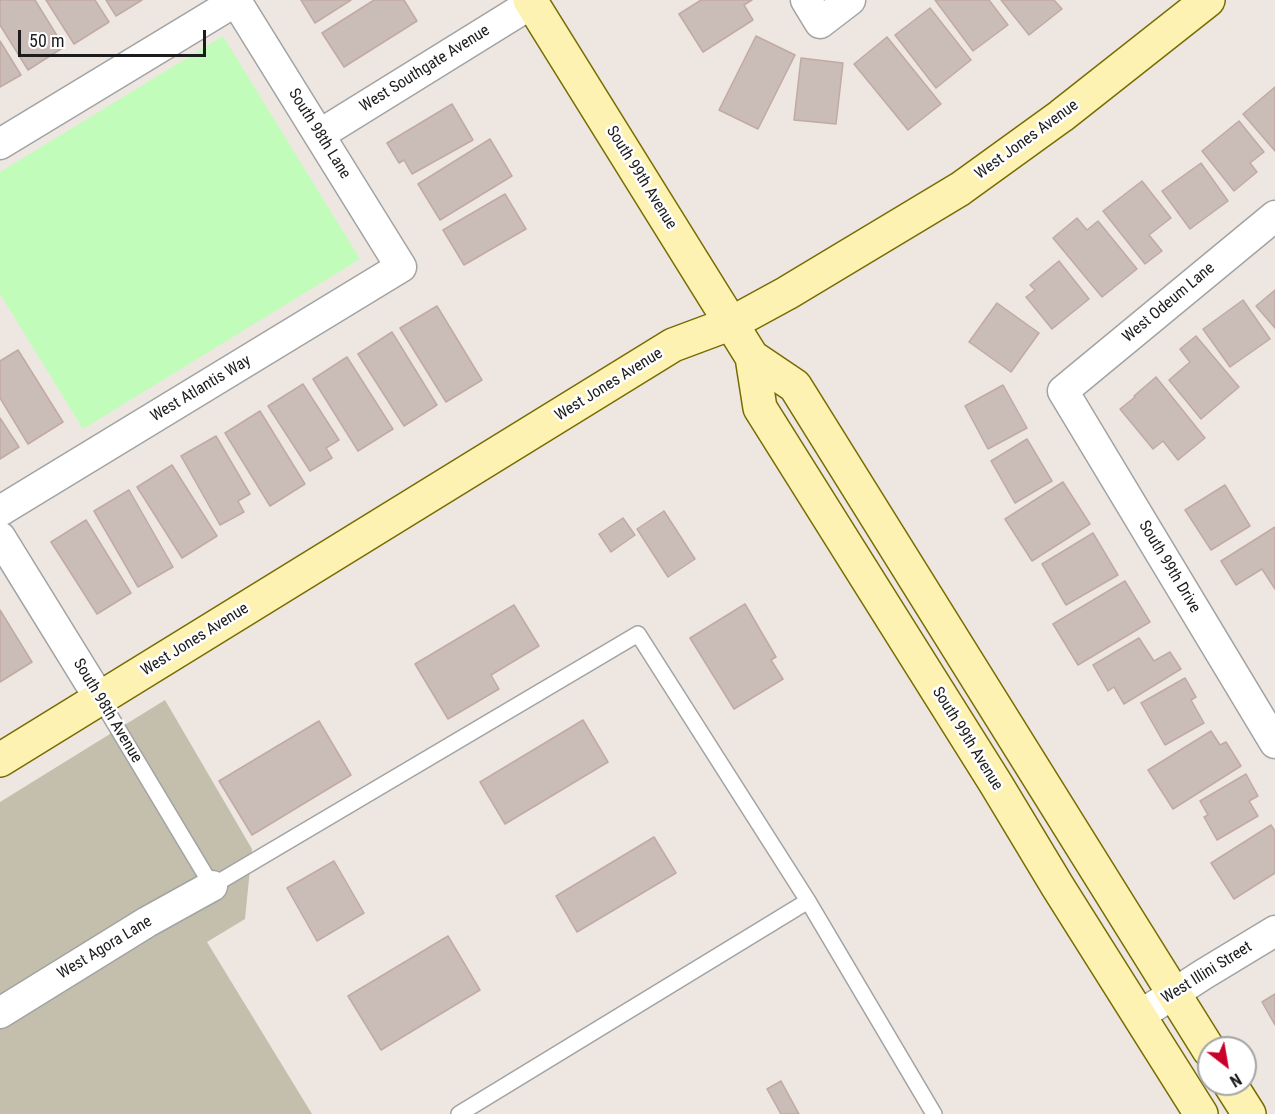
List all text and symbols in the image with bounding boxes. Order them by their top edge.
scale bar [21,18,208,56]
street label: West Southgate Avenue [357,21,493,117]
text: 50 m [29,30,64,51]
street label: South 98th Lane [284,85,354,183]
street label: West Jones Avenue [972,96,1082,184]
street label: South 99th Avenue [602,123,680,233]
street label: West Odeum Lane [1119,259,1219,347]
street label: West Jones Avenue [552,344,666,426]
street label: West Atlantis Way [147,352,255,426]
street label: South 99th Drive [1134,517,1204,617]
street label: West Jones Avenue [138,599,252,681]
street label: South 98th Avenue [68,655,146,767]
street label: South 99th Avenue [928,684,1006,794]
street label: West Agora Lane [54,912,156,984]
street label: West Illini Street [1158,938,1256,1008]
north arrow [1197,1036,1257,1096]
text: N [1226,1069,1245,1091]

